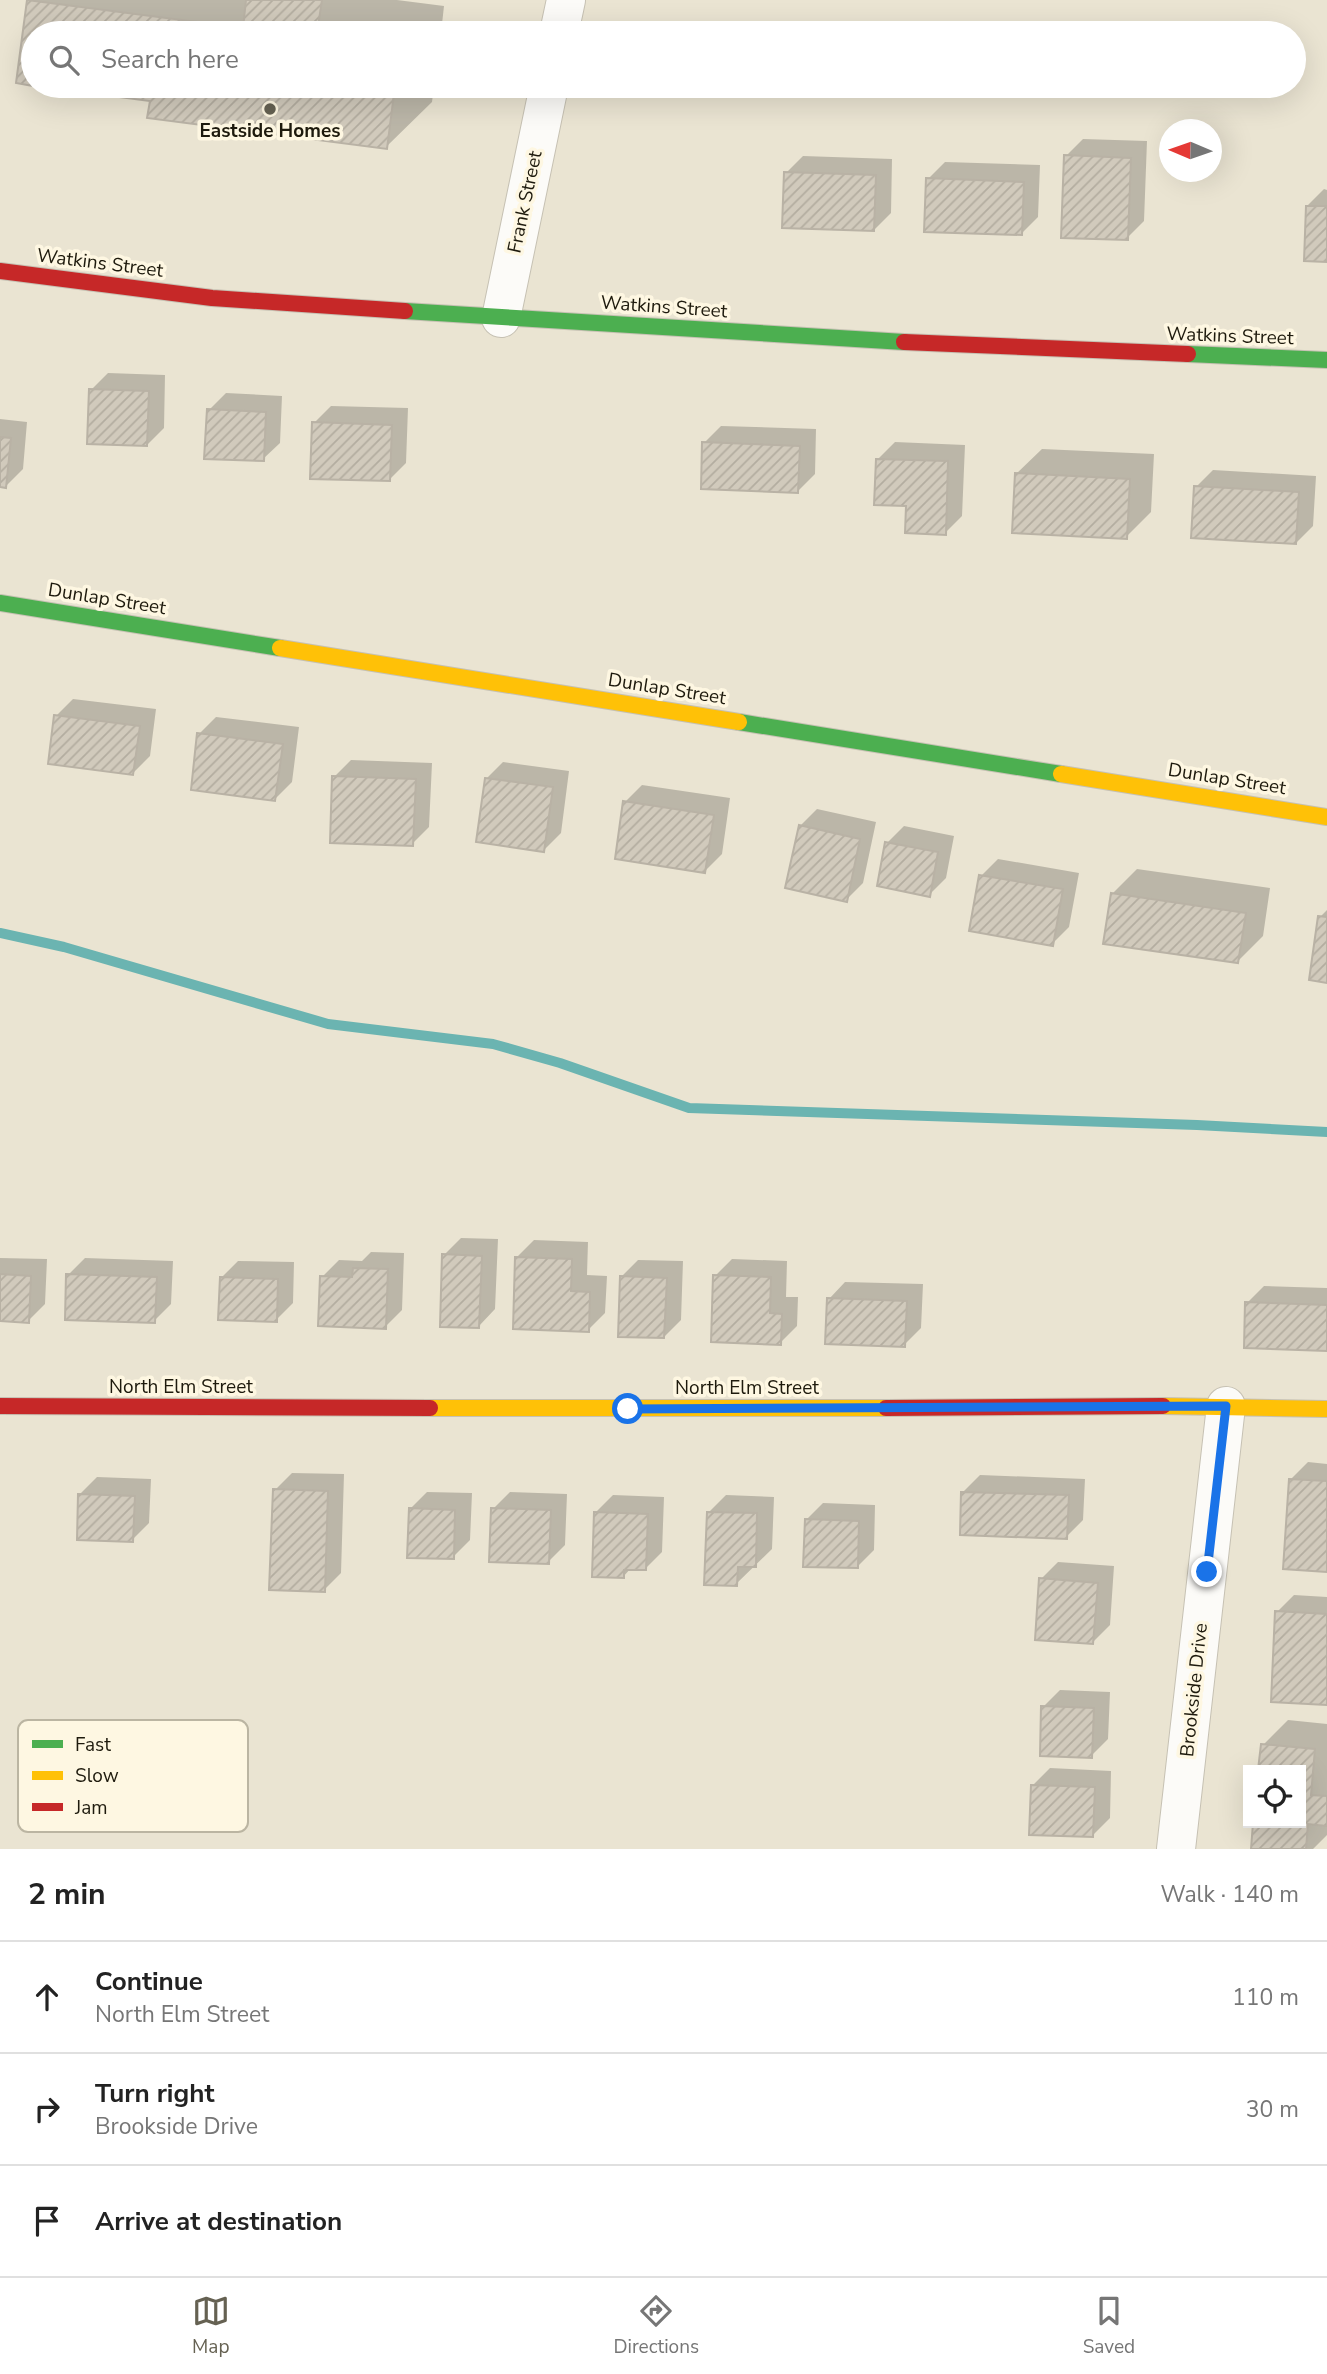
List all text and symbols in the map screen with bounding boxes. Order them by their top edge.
search box [21,21,1306,98]
icon: search [45,41,83,79]
text: Search here [101,42,239,77]
marker: Eastside Homes [262,101,278,117]
place label: Eastside Homes [200,118,340,144]
north arrow [1159,119,1222,182]
street label: Frank Street [501,148,549,256]
street label: Watkins Street [35,242,165,284]
street label: Watkins Street [600,290,729,324]
street label: Watkins Street [1166,321,1294,351]
street label: Dunlap Street [46,577,168,621]
street label: Dunlap Street [606,667,728,711]
street label: Dunlap Street [1166,757,1288,801]
street label: North Elm Street [109,1374,253,1400]
street label: North Elm Street [675,1375,819,1401]
route start [612,1393,643,1424]
route end [1191,1556,1222,1587]
street label: Brookside Drive [1174,1622,1214,1758]
legend [18,1720,248,1832]
text: Fast [75,1732,111,1758]
text: Slow [75,1763,119,1789]
map controls [1243,1765,1306,1828]
button: locate [1243,1765,1306,1828]
text: Jam [74,1795,108,1821]
text: 2 min [28,1874,106,1915]
text: Walk · 140 m [1160,1879,1299,1910]
text: Continue [95,1964,203,1999]
icon: ahead [28,1978,66,2016]
text: 110 m [1232,1982,1299,2013]
text: North Elm Street [95,1999,269,2030]
text: Turn right [95,2076,214,2111]
icon: right [28,2090,66,2128]
text: 30 m [1246,2094,1299,2125]
text: Brookside Drive [95,2111,258,2142]
icon: arrive [28,2202,66,2240]
text: Arrive at destination [95,2204,342,2239]
tab: Map [192,2292,230,2360]
tab: Directions [613,2292,699,2360]
tab: Saved [1083,2292,1135,2360]

